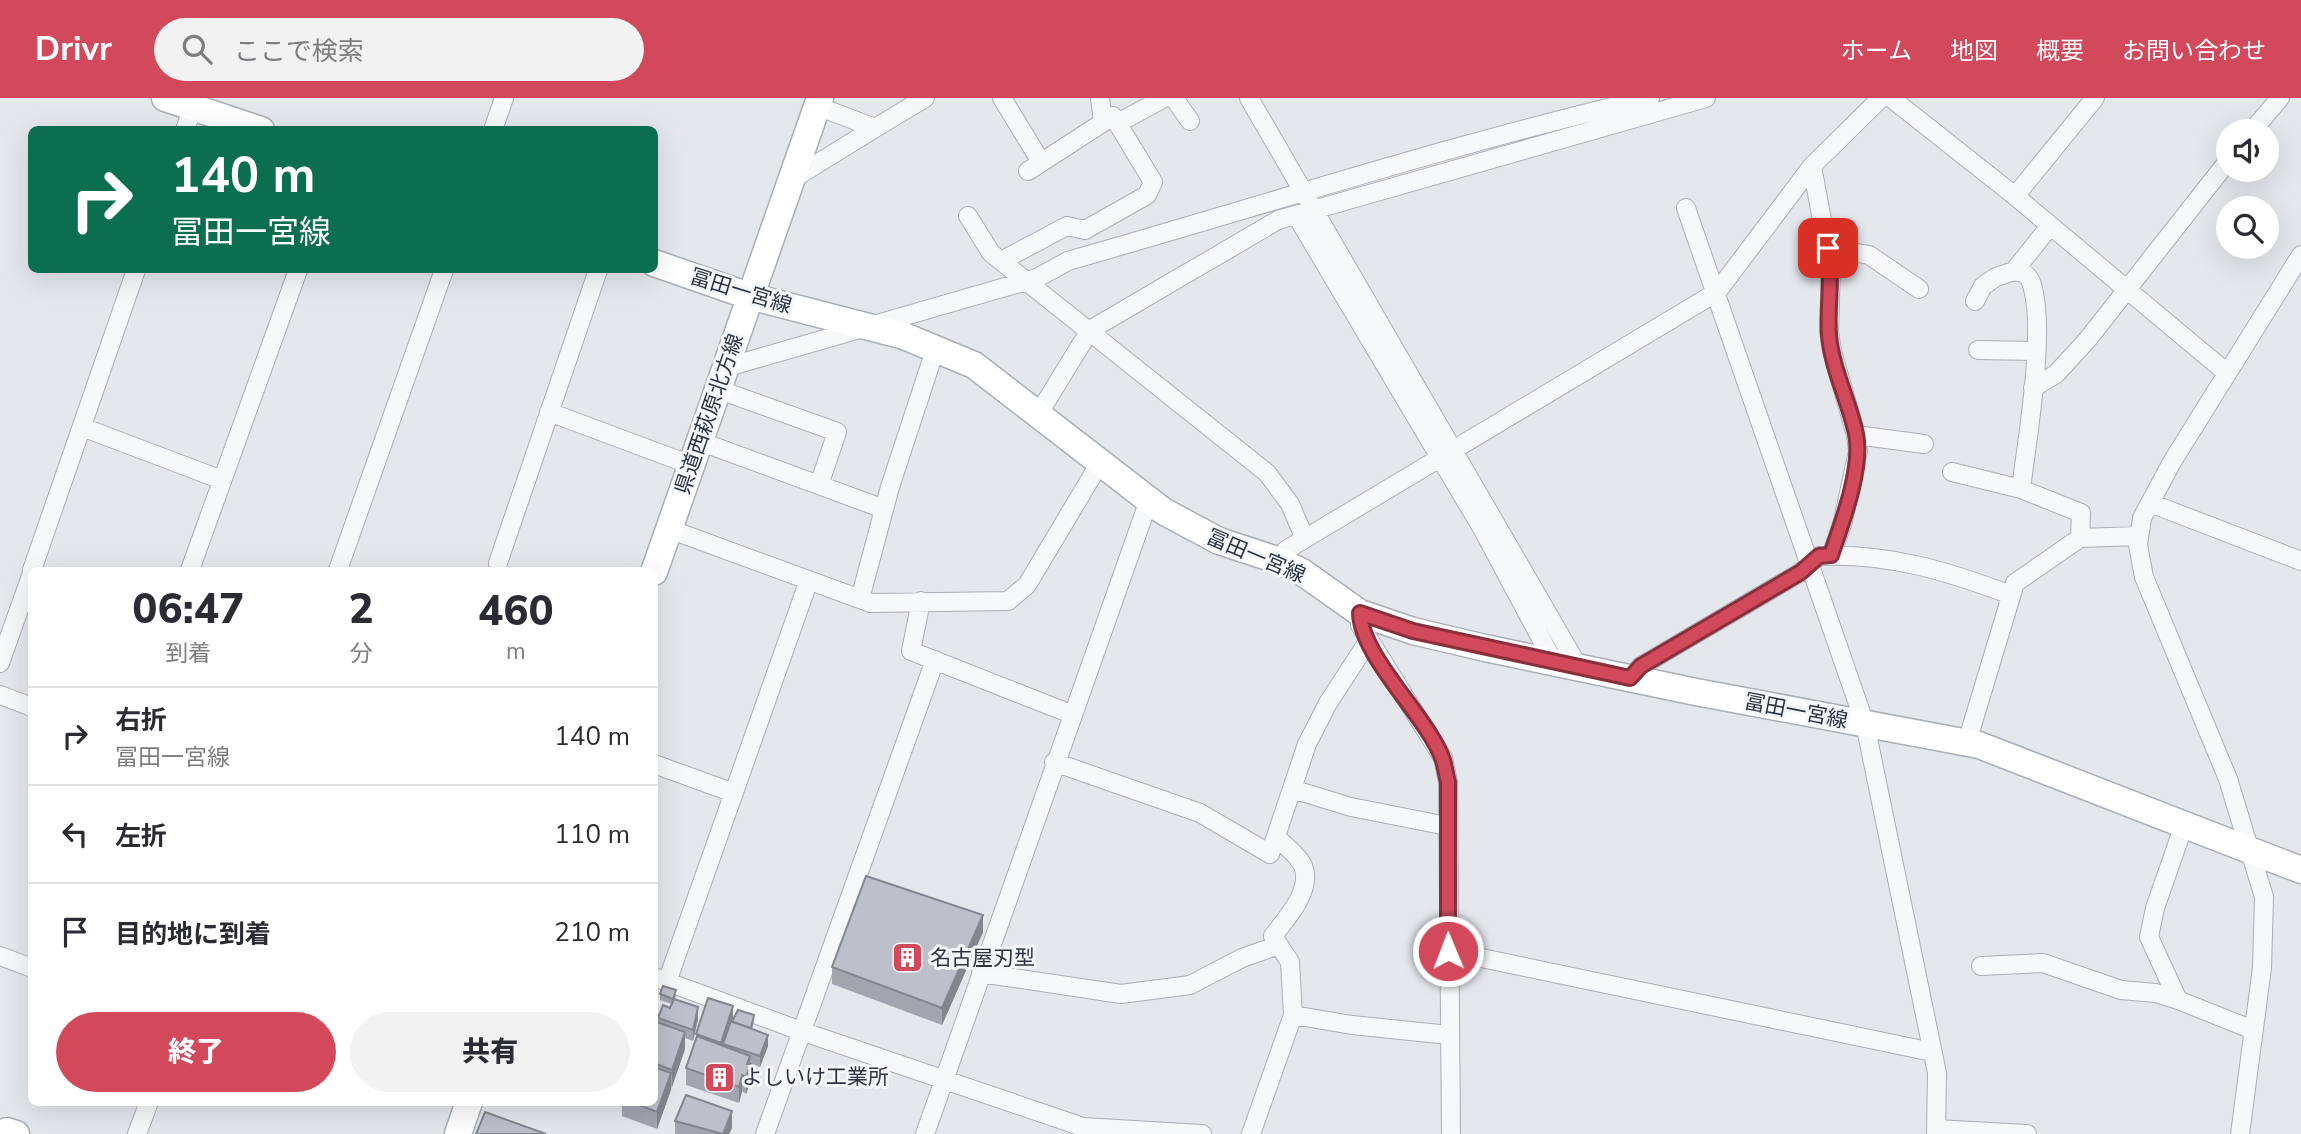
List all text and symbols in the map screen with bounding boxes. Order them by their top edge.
search box [154,18,644,81]
text: Drivr [35,27,112,72]
icon: search [178,30,216,68]
text: ここで検索 [234,34,364,69]
text: ホーム [1841,35,1912,67]
text: 地図 [1950,35,1998,67]
text: 概要 [2036,35,2084,67]
text: お問い合わせ [2122,35,2266,67]
map controls [2216,119,2279,259]
button: sound [2216,119,2279,182]
text: 140 m [171,142,315,209]
icon: right [56,154,147,245]
button: search [2216,196,2279,259]
text: 冨田一宮線 [171,211,331,254]
pin [1798,218,1858,278]
icon: arrive [1809,229,1847,267]
street label: 冨田一宮線 [687,262,795,320]
street label: 県道西萩原北方線 [668,330,750,498]
street label: 冨田一宮線 [1202,523,1310,589]
text: 06:47 [132,581,244,638]
text: 2 [348,581,374,638]
text: 460 [478,583,554,640]
text: m [506,636,526,667]
text: 到着 [165,638,211,669]
text: 分 [350,638,373,669]
street label: 冨田一宮線 [1742,687,1850,735]
text: 右折 [115,703,167,738]
icon: right [56,717,94,755]
text: 140 m [554,719,630,754]
text: 冨田一宮線 [115,742,230,773]
icon: left [56,815,94,853]
text: 110 m [554,817,630,852]
text: 左折 [115,819,167,854]
icon: arrive [56,913,94,951]
position arrow [1411,914,1485,988]
text: 210 m [554,915,630,950]
text: 目的地に到着 [115,917,271,952]
building icon: 名古屋刃型 [890,941,924,975]
place label: 名古屋刃型 [930,944,1035,972]
button: 終了 [56,1012,336,1092]
button: 共有 [350,1012,630,1092]
building icon: よしいけ工業所 [702,1060,736,1094]
place label: よしいけ工業所 [742,1063,889,1091]

